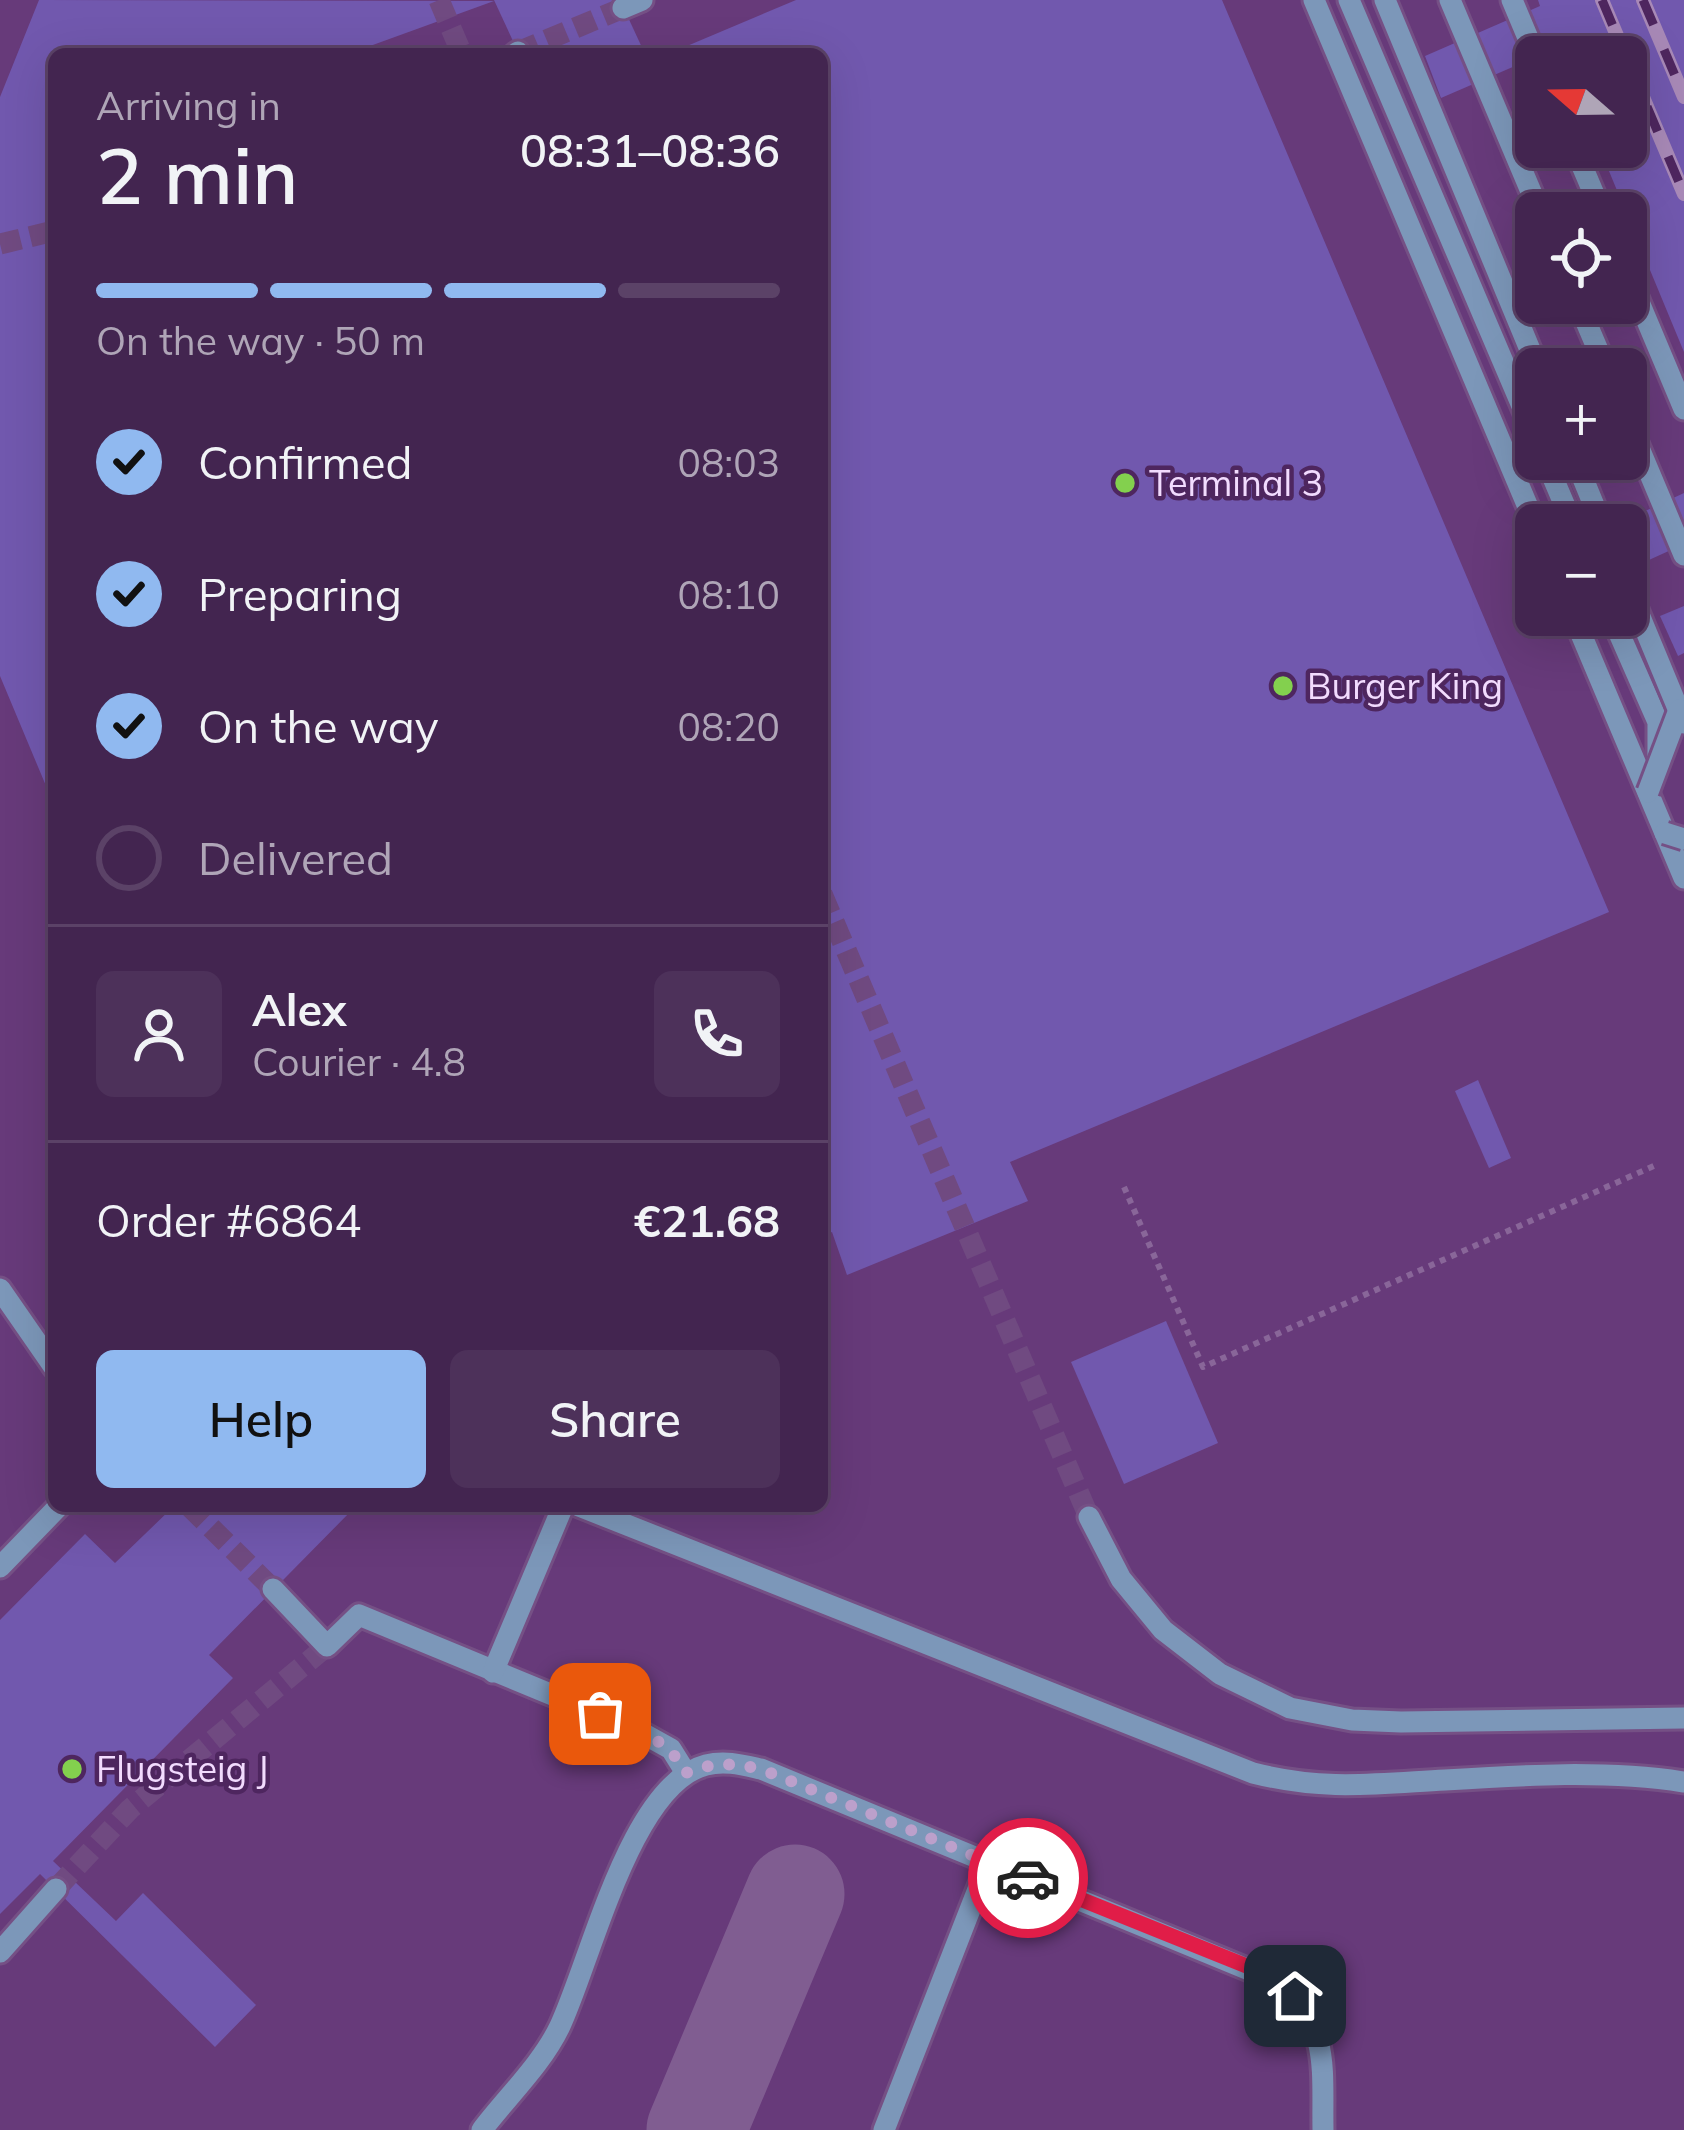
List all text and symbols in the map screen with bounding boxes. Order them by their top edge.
north arrow [1515,36,1647,168]
map controls [1515,36,1647,636]
text: Arriving in [96,81,281,130]
text: 08:31–08:36 [520,122,780,178]
text: 2 min [96,126,299,224]
button: locate [1515,192,1647,324]
text: On the way · 50 m [96,316,425,365]
button: + [1515,348,1647,480]
icon: check [96,429,162,495]
text: Confirmed [198,434,412,490]
text: 08:03 [678,438,780,487]
place label: Terminal 3 [1149,460,1323,505]
marker: Terminal 3 [1112,470,1138,496]
button: − [1515,504,1647,636]
icon: check [96,561,162,627]
text: Preparing [198,566,402,622]
text: 08:10 [678,570,780,619]
place label: Burger King [1307,663,1503,708]
marker: Burger King [1270,673,1296,699]
icon: check [96,693,162,759]
text: On the way [198,698,439,754]
text: 08:20 [678,702,780,751]
text: Delivered [198,830,393,886]
button: person [96,971,222,1097]
button: phone [654,971,780,1097]
text: Alex [252,981,347,1037]
text: Courier · 4.8 [252,1037,466,1086]
text: Order #6864 [96,1192,361,1248]
text: €21.68 [634,1192,780,1248]
button: Help [96,1350,426,1488]
button: Share [450,1350,780,1488]
pin [549,1663,651,1765]
icon: bag [567,1681,633,1747]
place label: Flugsteig J [96,1746,268,1791]
marker: Flugsteig J [59,1756,85,1782]
courier [968,1818,1088,1938]
icon: car [995,1845,1061,1911]
pin [1244,1945,1346,2047]
icon: home [1262,1963,1328,2029]

